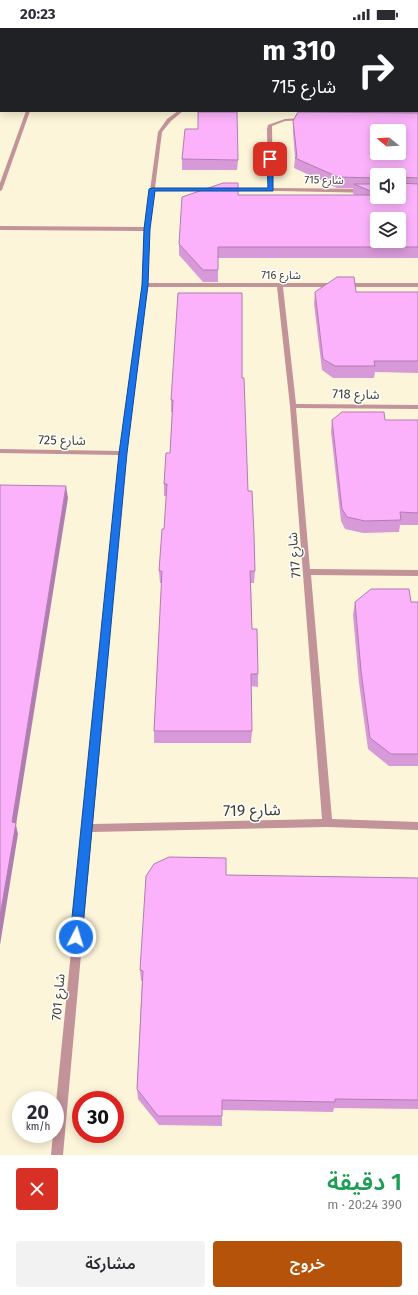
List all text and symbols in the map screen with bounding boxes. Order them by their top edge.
text: 20:23 [20,5,56,23]
text: 310 m [262,34,336,67]
icon: right [350,44,402,96]
text: شارع 715 [272,76,336,98]
north arrow [370,124,406,160]
map controls [370,124,406,248]
pin [253,142,287,176]
icon: arrive [259,148,281,170]
button: sound [370,168,406,204]
street label: شارع 715 [304,173,344,188]
button: layers [370,212,406,248]
street label: شارع 716 [261,269,301,283]
street label: شارع 718 [332,386,380,405]
street label: شارع 725 [38,432,86,451]
street label: شارع 717 [285,531,306,578]
street label: شارع 719 [223,800,281,823]
position arrow [55,916,97,958]
street label: شارع 701 [48,973,71,1021]
speed limit sign: 30 [72,1091,124,1143]
text: 20 [27,1100,49,1124]
text: km/h [26,1121,50,1133]
button: close [16,1168,58,1210]
text: 1 دقيقة [327,1168,402,1196]
text: 390 m · 20:24 [327,1197,402,1212]
button: مشاركة [16,1241,205,1287]
button: خروج [213,1241,402,1287]

